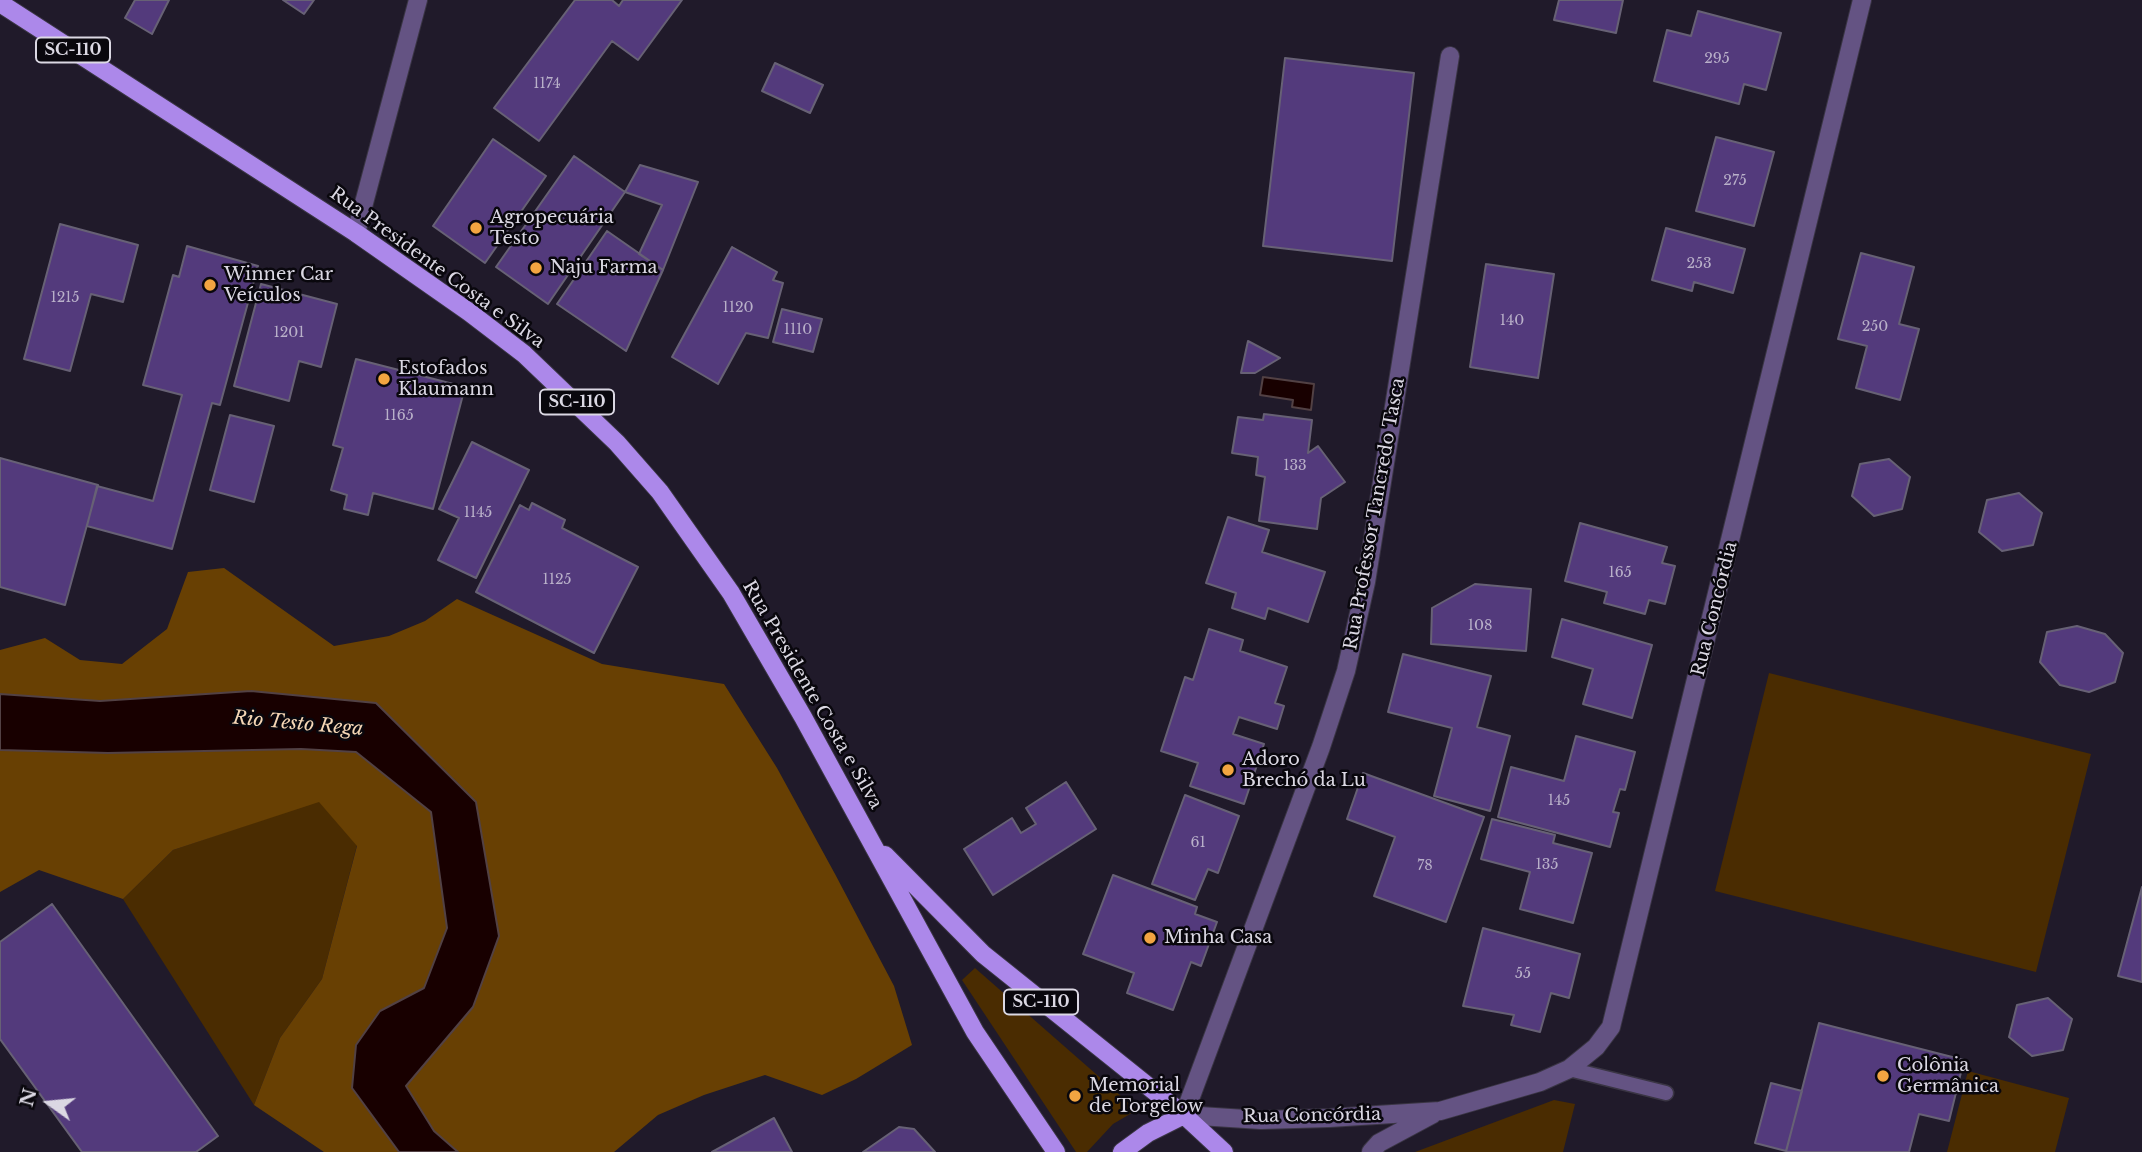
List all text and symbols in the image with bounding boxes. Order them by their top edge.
road number: SC-110 [36,38,110,62]
house number: 295 [1704,51,1730,67]
house number: 1174 [533,76,561,92]
house number: 275 [1723,173,1747,189]
street label: Rua Presidente Costa e Silva [325,183,549,353]
place label: Agropecuária Testo [490,207,614,249]
marker: Agropecuária Testo [468,220,484,236]
house number: 253 [1686,256,1712,272]
place label: Naju Farma [550,257,657,279]
marker: Naju Farma [528,260,544,276]
place label: Winner Car Veículos [224,264,333,306]
marker: Winner Car Veículos [202,277,218,293]
house number: 1215 [50,290,80,306]
house number: 1120 [722,300,754,316]
house number: 140 [1500,313,1524,329]
house number: 250 [1862,319,1888,335]
house number: 1110 [784,322,812,338]
house number: 1201 [273,325,305,341]
place label: Estofados Klaumann [398,358,494,400]
marker: Estofados Klaumann [376,371,392,387]
street label: Rua Professor Tancredo Tasca [1340,376,1410,652]
road number: SC-110 [540,390,614,414]
house number: 1165 [384,408,414,424]
house number: 133 [1283,458,1307,474]
house number: 1145 [464,505,492,521]
street label: Rua Concórdia [1688,539,1742,679]
house number: 165 [1608,565,1632,581]
house number: 1125 [542,572,572,588]
street label: Rua Presidente Costa e Silva [738,577,886,813]
house number: 108 [1468,618,1492,634]
water label: Rio Testo Rega [232,707,364,741]
place label: Adoro Brechó da Lu [1242,749,1366,792]
marker: Adoro Brechó da Lu [1220,762,1236,778]
house number: 145 [1548,793,1570,809]
house number: 61 [1190,835,1206,851]
house number: 135 [1536,857,1558,873]
house number: 78 [1417,858,1433,874]
place label: Minha Casa [1164,927,1272,949]
marker: Minha Casa [1142,930,1158,946]
house number: 55 [1515,966,1531,982]
road number: SC-110 [1004,990,1078,1014]
place label: Colônia Germânica [1897,1055,1999,1098]
north arrow [14,1068,84,1138]
marker: Colônia Germânica [1875,1068,1891,1084]
place label: Memorial de Torgelow [1089,1075,1203,1118]
text: N [15,1086,42,1109]
marker: Memorial de Torgelow [1067,1088,1083,1104]
street label: Rua Concórdia [1243,1104,1381,1128]

